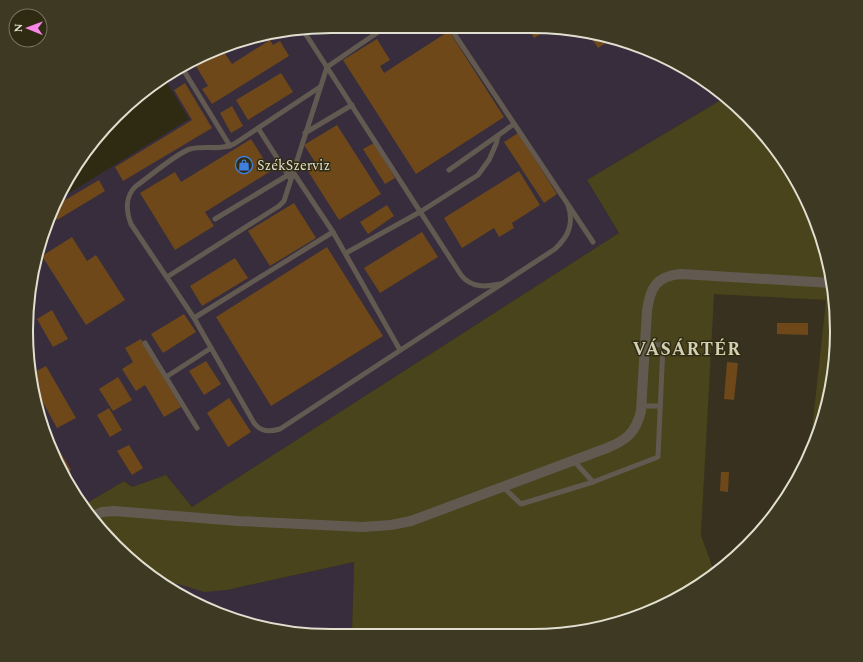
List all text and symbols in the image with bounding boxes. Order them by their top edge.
north arrow [8,8,48,48]
text: N [10,23,27,32]
shop icon: SzékSzerviz [234,155,254,175]
place label: SzékSzerviz [257,155,330,176]
district label: VÁSÁRTÉR [633,336,741,363]

